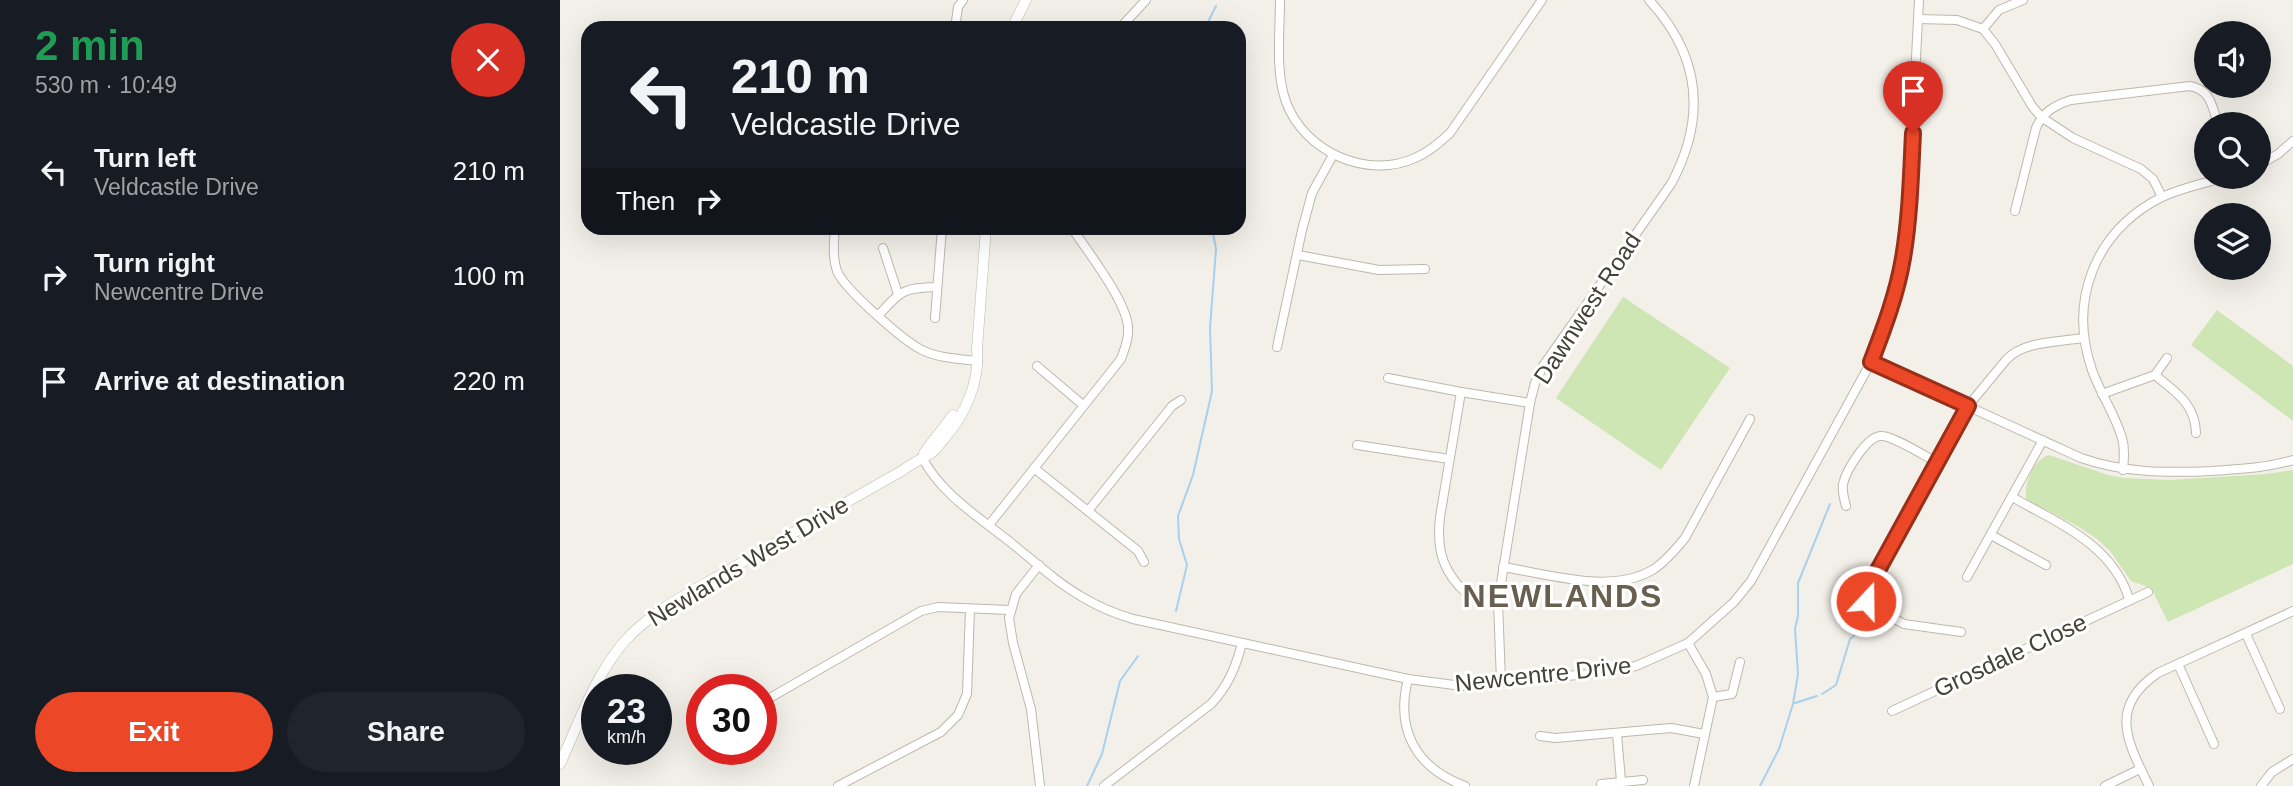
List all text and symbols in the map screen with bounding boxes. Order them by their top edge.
map controls [2194,21,2271,280]
button: sound [2194,21,2271,98]
text: 2 min [35,22,145,69]
button: close [451,23,525,97]
icon: left [616,49,707,140]
text: 210 m [731,49,870,103]
pin [1883,61,1943,133]
text: 530 m · 10:49 [35,72,177,98]
icon: arrive [1894,72,1932,110]
text: Veldcastle Drive [731,106,960,142]
button: search [2194,112,2271,189]
text: Turn left [94,143,196,173]
icon: left [35,153,73,191]
text: 210 m [453,156,525,186]
text: Veldcastle Drive [94,174,259,200]
icon: right [689,182,727,220]
text: Then [616,186,675,216]
button: layers [2194,203,2271,280]
street label: Dawnwest Road [1528,227,1646,389]
text: Turn right [94,248,215,278]
icon: right [35,258,73,296]
text: 100 m [453,261,525,291]
text: Newcentre Drive [94,279,264,305]
icon: arrive [35,363,73,401]
text: Arrive at destination [94,366,345,396]
text: 220 m [453,366,525,396]
street label: Newlands West Drive [643,490,853,632]
position arrow [1829,564,1903,638]
district label: NEWLANDS [1463,578,1663,614]
street label: Grosdale Close [1929,608,2091,702]
street label: Newcentre Drive [1453,651,1633,697]
speed limit sign: 30 [686,674,777,765]
text: 23 [607,691,646,730]
button: Exit [35,692,273,772]
button: Share [287,692,525,772]
text: km/h [607,727,646,747]

